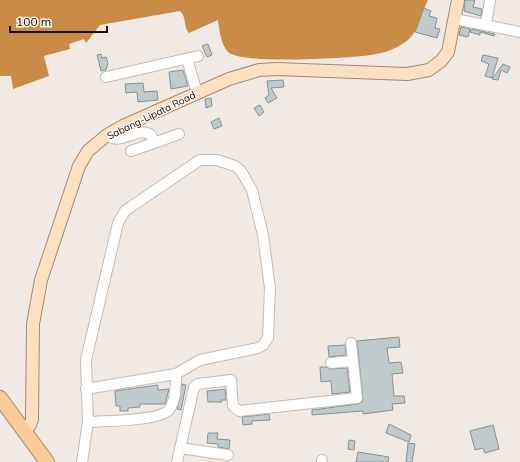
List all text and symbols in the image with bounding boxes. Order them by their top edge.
scale bar [10,8,107,34]
text: 100 m [16,14,51,29]
street label: Sabang-Lipata Road [105,88,198,143]

